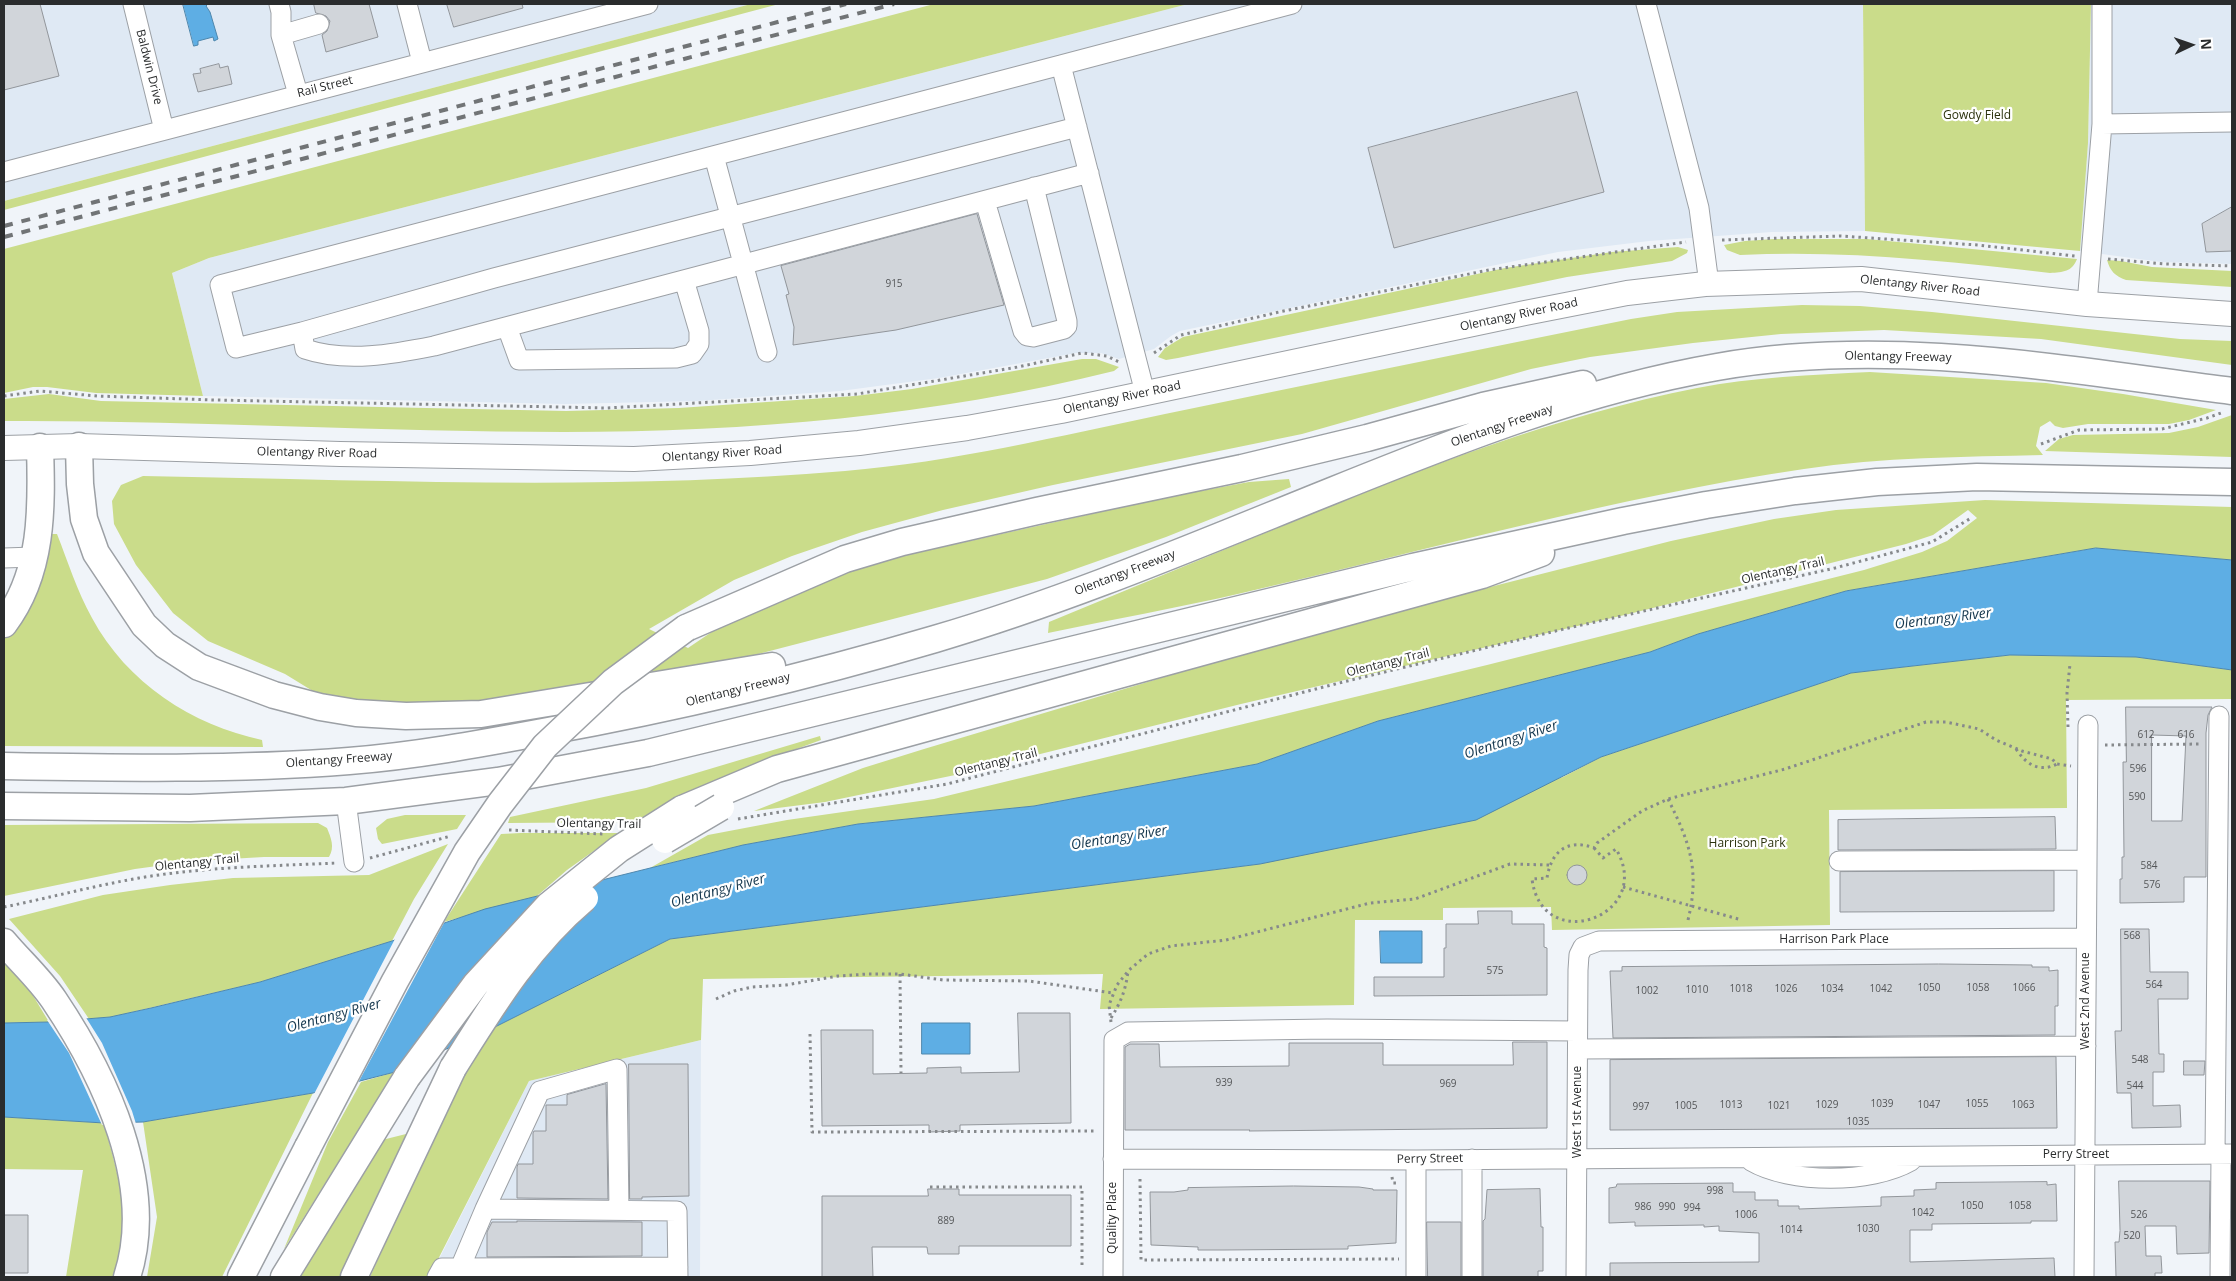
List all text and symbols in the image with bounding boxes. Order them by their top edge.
north arrow [2166,20,2216,70]
street label: Baldwin Drive [133,28,165,106]
text: N [2197,38,2216,50]
street label: Rail Street [296,73,354,101]
park label: Gowdy Field [1943,109,2011,123]
street label: Olentangy River Road [1859,273,1981,299]
house number: 915 [885,278,903,290]
street label: Olentangy River Road [1459,295,1579,335]
street label: Olentangy Freeway [1844,349,1952,365]
street label: Olentangy River Road [1062,378,1182,418]
street label: Olentangy Freeway [1449,402,1555,450]
street label: Olentangy River Road [662,443,782,465]
street label: Olentangy River Road [257,445,377,461]
street label: Olentangy Freeway [1072,547,1178,599]
street label: Olentangy Trail [1740,554,1826,588]
water label: Olentangy River [1894,605,1992,633]
street label: Olentangy Trail [1345,646,1431,680]
street label: Olentangy Freeway [684,670,792,710]
water label: Olentangy River [1462,717,1560,763]
house number: 612 [2137,729,2155,741]
house number: 616 [2177,729,2195,741]
street label: Olentangy Trail [953,746,1039,780]
street label: Olentangy Freeway [285,749,393,771]
house number: 596 [2129,763,2147,775]
house number: 590 [2128,791,2146,803]
street label: Olentangy Trail [557,816,641,832]
water label: Olentangy River [1070,822,1168,854]
park label: Harrison Park [1709,837,1785,851]
street label: Olentangy Trail [154,851,240,875]
house number: 584 [2140,860,2158,872]
water label: Olentangy River [669,870,767,912]
house number: 576 [2143,879,2161,891]
house number: 568 [2123,930,2141,942]
street label: Harrison Park Place [1779,933,1889,947]
street label: West 2nd Avenue [2079,952,2093,1050]
house number: 575 [1486,965,1504,977]
house number: 564 [2145,979,2163,991]
house number: 1050 [1918,982,1940,994]
house number: 1058 [1967,982,1989,994]
house number: 1066 [2013,982,2035,994]
house number: 1018 [1730,983,1752,995]
house number: 1026 [1775,983,1797,995]
house number: 1034 [1821,983,1843,995]
house number: 1042 [1870,983,1892,995]
house number: 1010 [1686,984,1708,996]
house number: 1002 [1636,985,1658,997]
water label: Olentangy River [285,995,383,1037]
house number: 548 [2131,1054,2149,1066]
street label: West 1st Avenue [1571,1066,1585,1158]
house number: 939 [1215,1077,1233,1089]
house number: 969 [1439,1078,1457,1090]
house number: 544 [2126,1080,2144,1092]
house number: 1039 [1871,1098,1893,1110]
house number: 1055 [1966,1098,1988,1110]
house number: 1013 [1720,1099,1742,1111]
house number: 1029 [1816,1099,1838,1111]
house number: 1047 [1918,1099,1940,1111]
house number: 1063 [2012,1099,2034,1111]
house number: 1005 [1675,1100,1697,1112]
house number: 1021 [1768,1100,1790,1112]
house number: 997 [1632,1101,1650,1113]
house number: 1035 [1847,1116,1869,1128]
street label: Perry Street [2043,1148,2109,1162]
street label: Perry Street [1397,1151,1463,1167]
street label: Quality Place [1106,1182,1120,1254]
house number: 998 [1706,1185,1724,1197]
house number: 1050 [1961,1200,1983,1212]
house number: 1058 [2009,1200,2031,1212]
house number: 986 [1634,1201,1652,1213]
house number: 990 [1658,1201,1676,1213]
house number: 994 [1683,1202,1701,1214]
house number: 1042 [1912,1207,1934,1219]
house number: 1006 [1735,1209,1757,1221]
house number: 526 [2130,1209,2148,1221]
house number: 889 [937,1215,955,1227]
house number: 1030 [1857,1223,1879,1235]
house number: 1014 [1780,1224,1802,1236]
house number: 520 [2123,1230,2141,1242]

